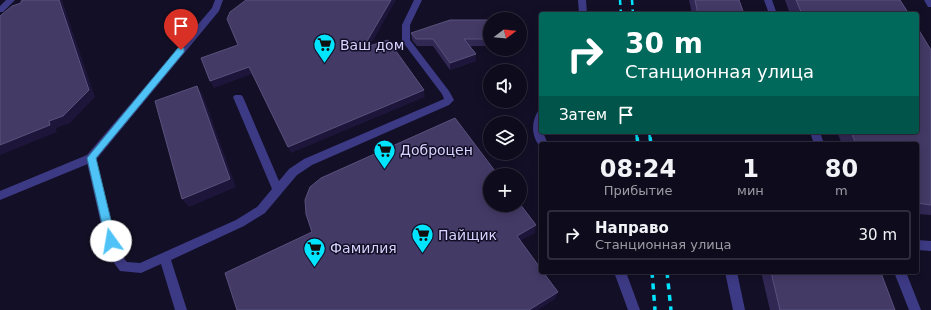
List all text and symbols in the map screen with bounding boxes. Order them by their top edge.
pin [164,9,198,50]
north arrow [483,12,527,56]
map controls [483,12,527,212]
icon: arrive [170,15,192,37]
text: 30 m [625,27,703,60]
icon: right [559,28,611,80]
supermarket icon: Ваш дом [312,32,338,65]
place label: Ваш дом [340,37,404,53]
text: Станционная улица [625,61,814,82]
button: sound [483,64,527,108]
icon: arrive [615,104,637,126]
text: Затем [559,106,607,124]
button: layers [483,116,527,160]
supermarket icon: Доброцен [372,137,398,170]
place label: Доброцен [400,142,473,158]
text: 08:24 [600,155,676,183]
text: 1 [742,155,759,183]
text: 80 [825,155,858,183]
button: + [483,168,527,212]
text: Прибытие [604,183,672,198]
text: мин [737,183,764,198]
text: m [835,183,848,198]
text: Направо [595,219,669,237]
position arrow [90,220,132,262]
supermarket icon: Пайщик [410,222,436,255]
icon: right [561,224,583,246]
text: 30 m [859,226,897,244]
place label: Пайщик [438,227,497,243]
supermarket icon: Фамилия [301,235,327,268]
text: Станционная улица [595,237,732,252]
place label: Фамилия [330,240,397,256]

